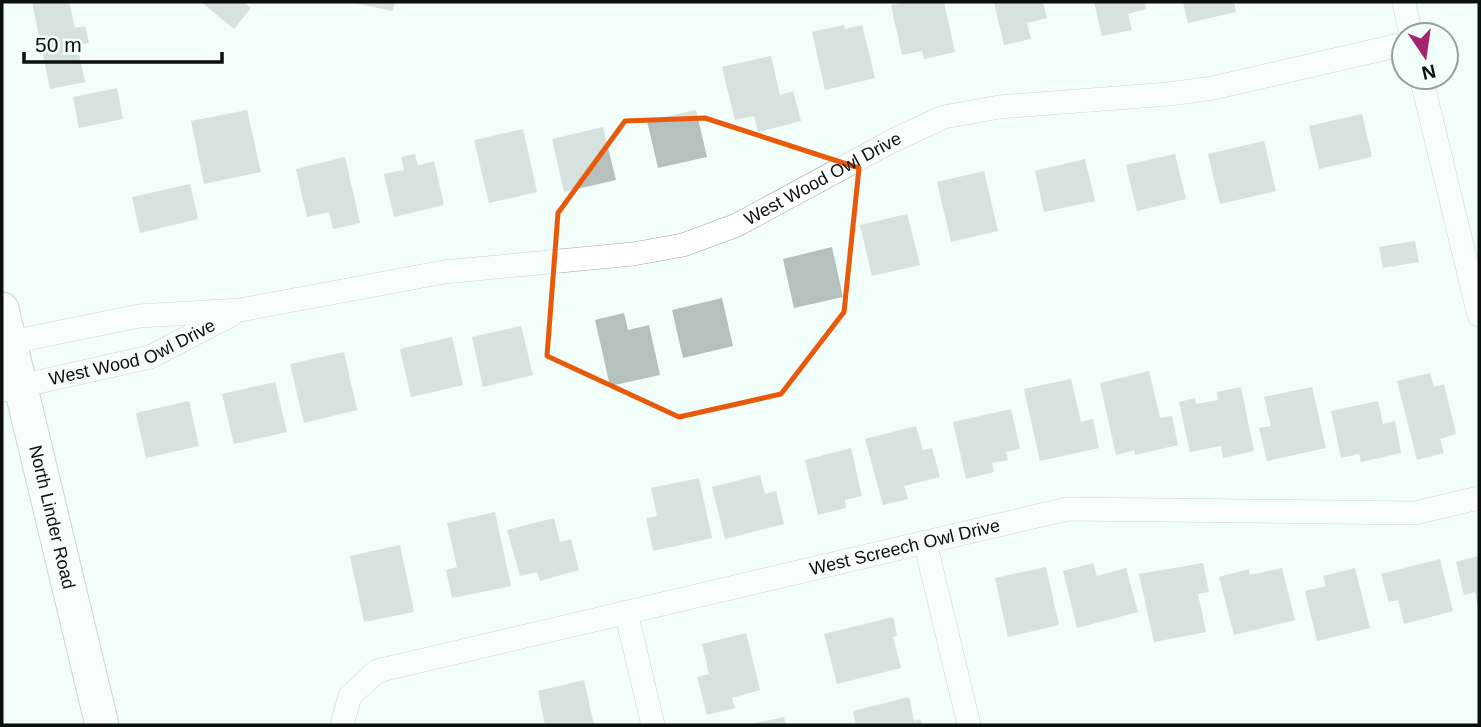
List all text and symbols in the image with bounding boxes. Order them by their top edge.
scale bar [24,21,222,65]
north arrow [1390,21,1460,91]
text: 50 m [35,33,82,56]
text: N [1420,60,1438,84]
street label: West Wood Owl Drive [741,128,904,229]
street label: West Wood Owl Drive [47,315,219,389]
street label: North Linder Road [25,443,79,591]
street label: West Screech Owl Drive [808,515,1002,579]

